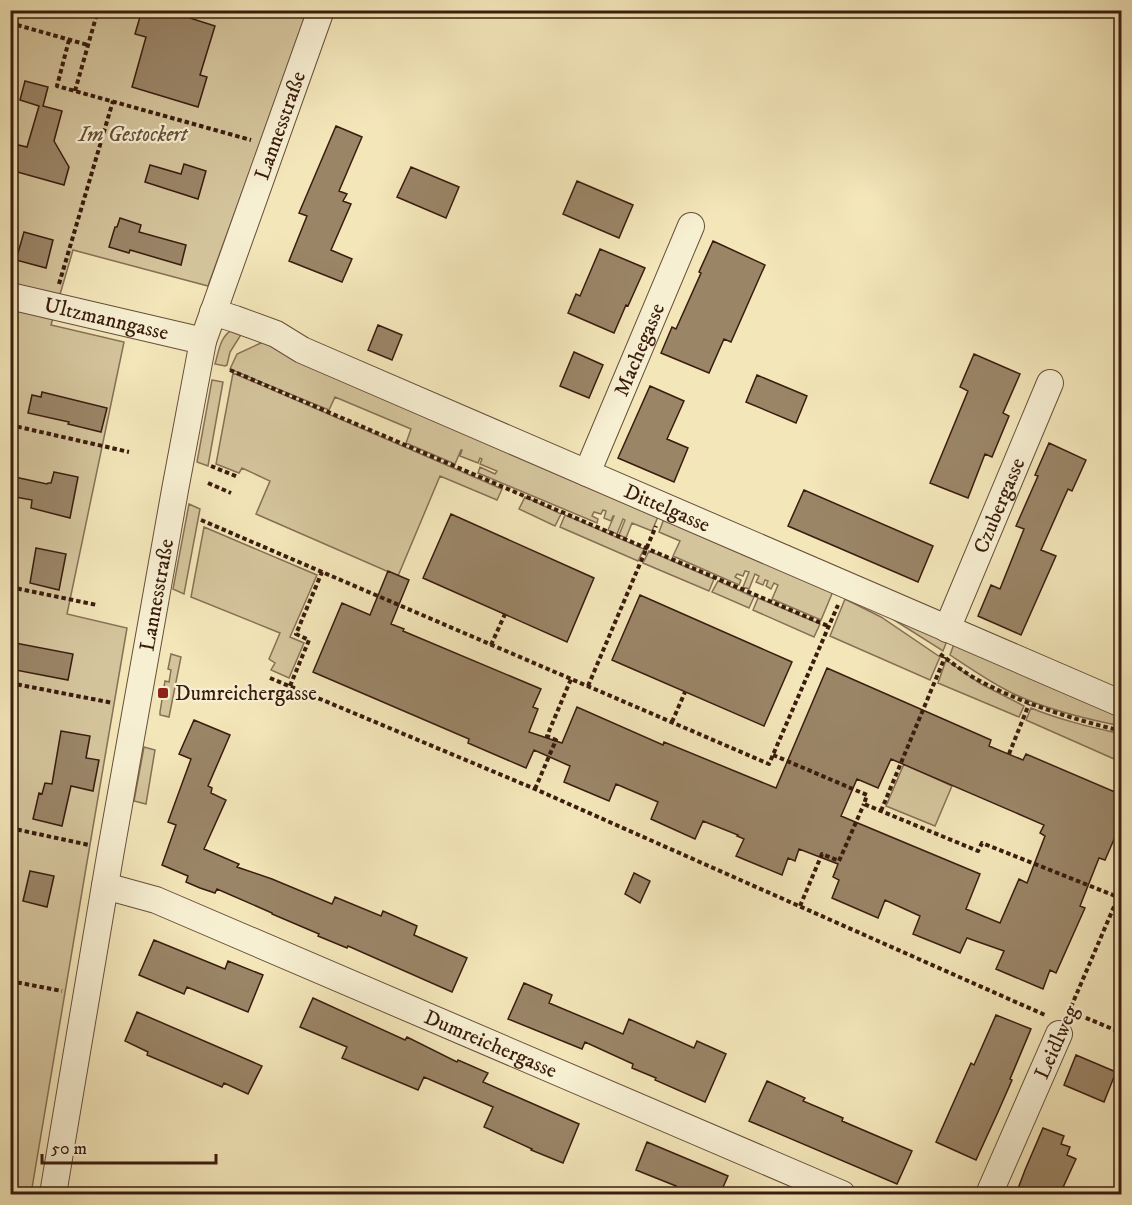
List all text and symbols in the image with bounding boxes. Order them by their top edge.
street label: Lannesstraße [249,68,312,184]
park label: Im Gestockert [77,122,189,148]
street label: Ultzmanngasse [41,292,171,347]
street label: Machegasse [609,299,671,400]
street label: Czubergasse [968,454,1031,558]
street label: Dittelgasse [620,479,714,539]
street label: Lannesstraße [135,537,180,653]
place label: Dumreichergasse [175,681,317,707]
marker: Dumreichergasse [156,686,170,700]
street label: Leidlweg [1029,1001,1085,1083]
street label: Dumreichergasse [420,1004,561,1084]
scale bar [42,1127,216,1165]
text: 50 m [51,1138,87,1160]

